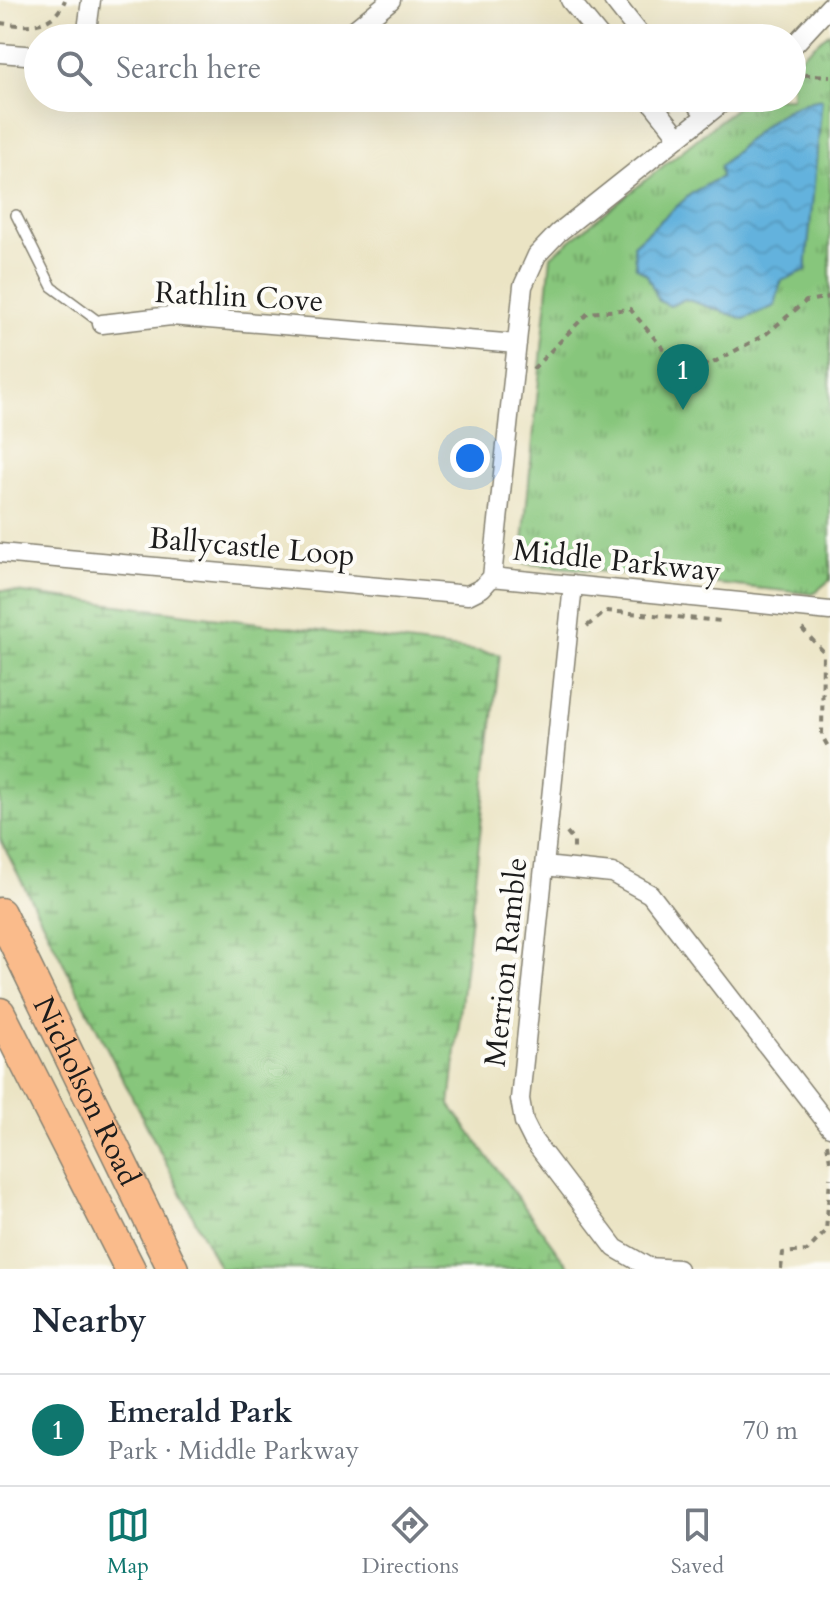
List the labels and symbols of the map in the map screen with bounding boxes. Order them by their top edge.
street label: Rathlin Cove [154,272,324,322]
pin: 1 [657,344,709,410]
your location [450,438,490,478]
street label: Ballycastle Loop [147,518,357,576]
street label: Middle Parkway [511,530,723,592]
street label: Merrion Ramble [475,855,537,1069]
street label: Nicholson Road [23,990,150,1192]

